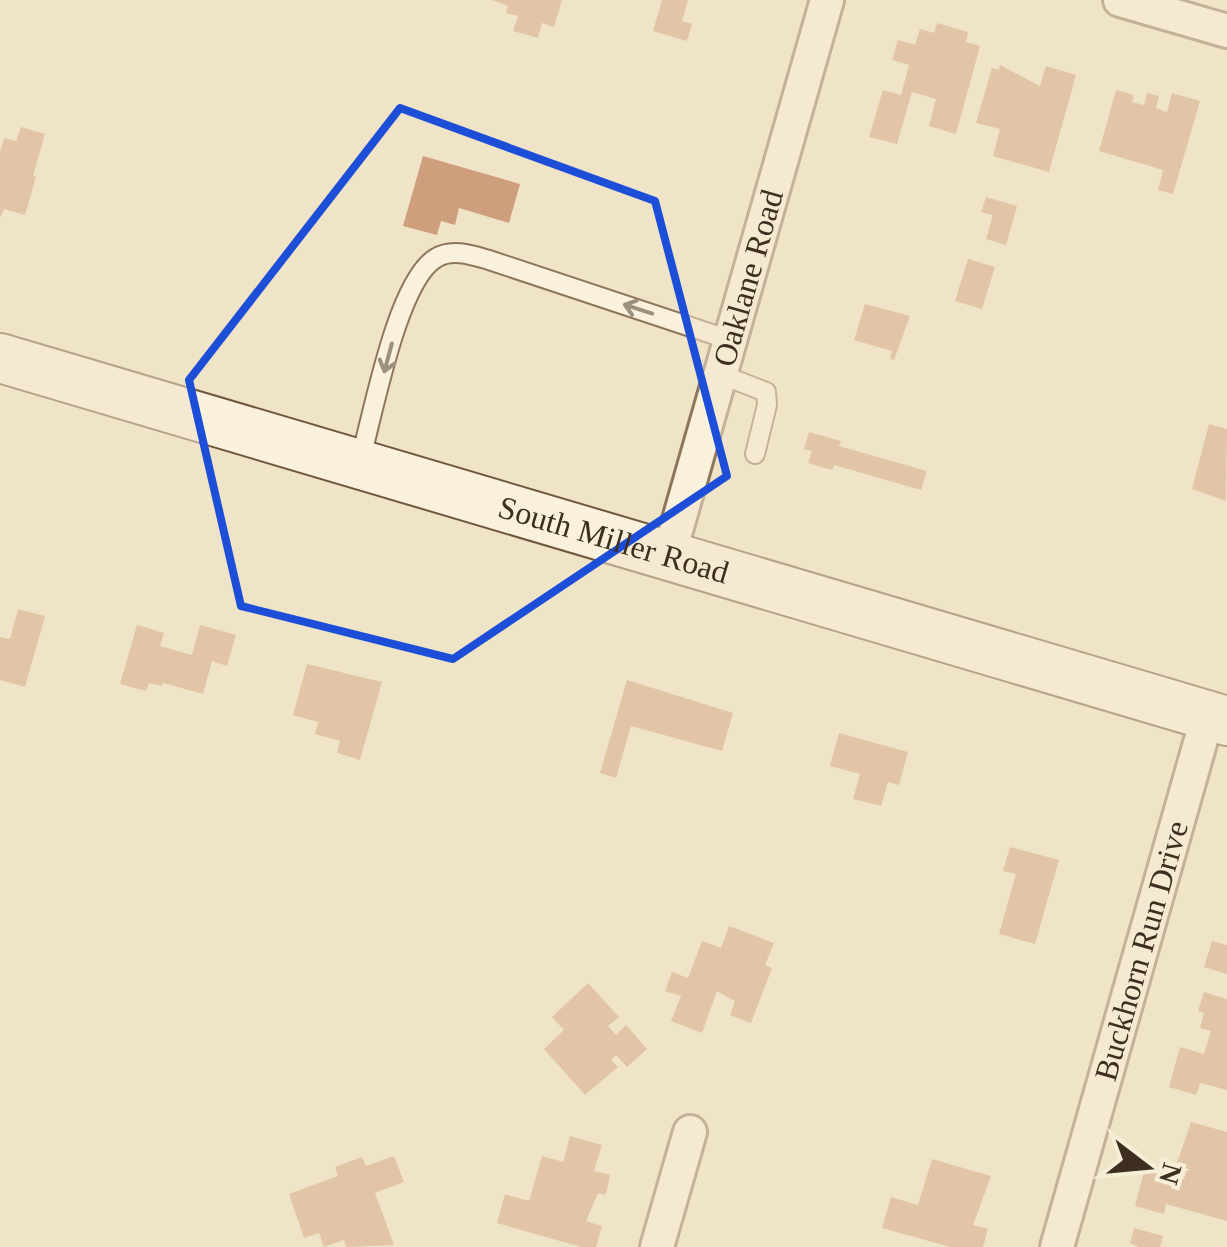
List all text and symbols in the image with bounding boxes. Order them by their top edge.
street label: Oaklane Road [706,185,790,371]
one-way arrow [622,299,654,317]
one-way arrow [378,341,397,373]
street label: South Miller Road [494,489,733,591]
street label: Buckhorn Run Drive [1087,817,1195,1085]
north arrow [1097,1117,1197,1217]
text: N [1153,1160,1188,1188]

